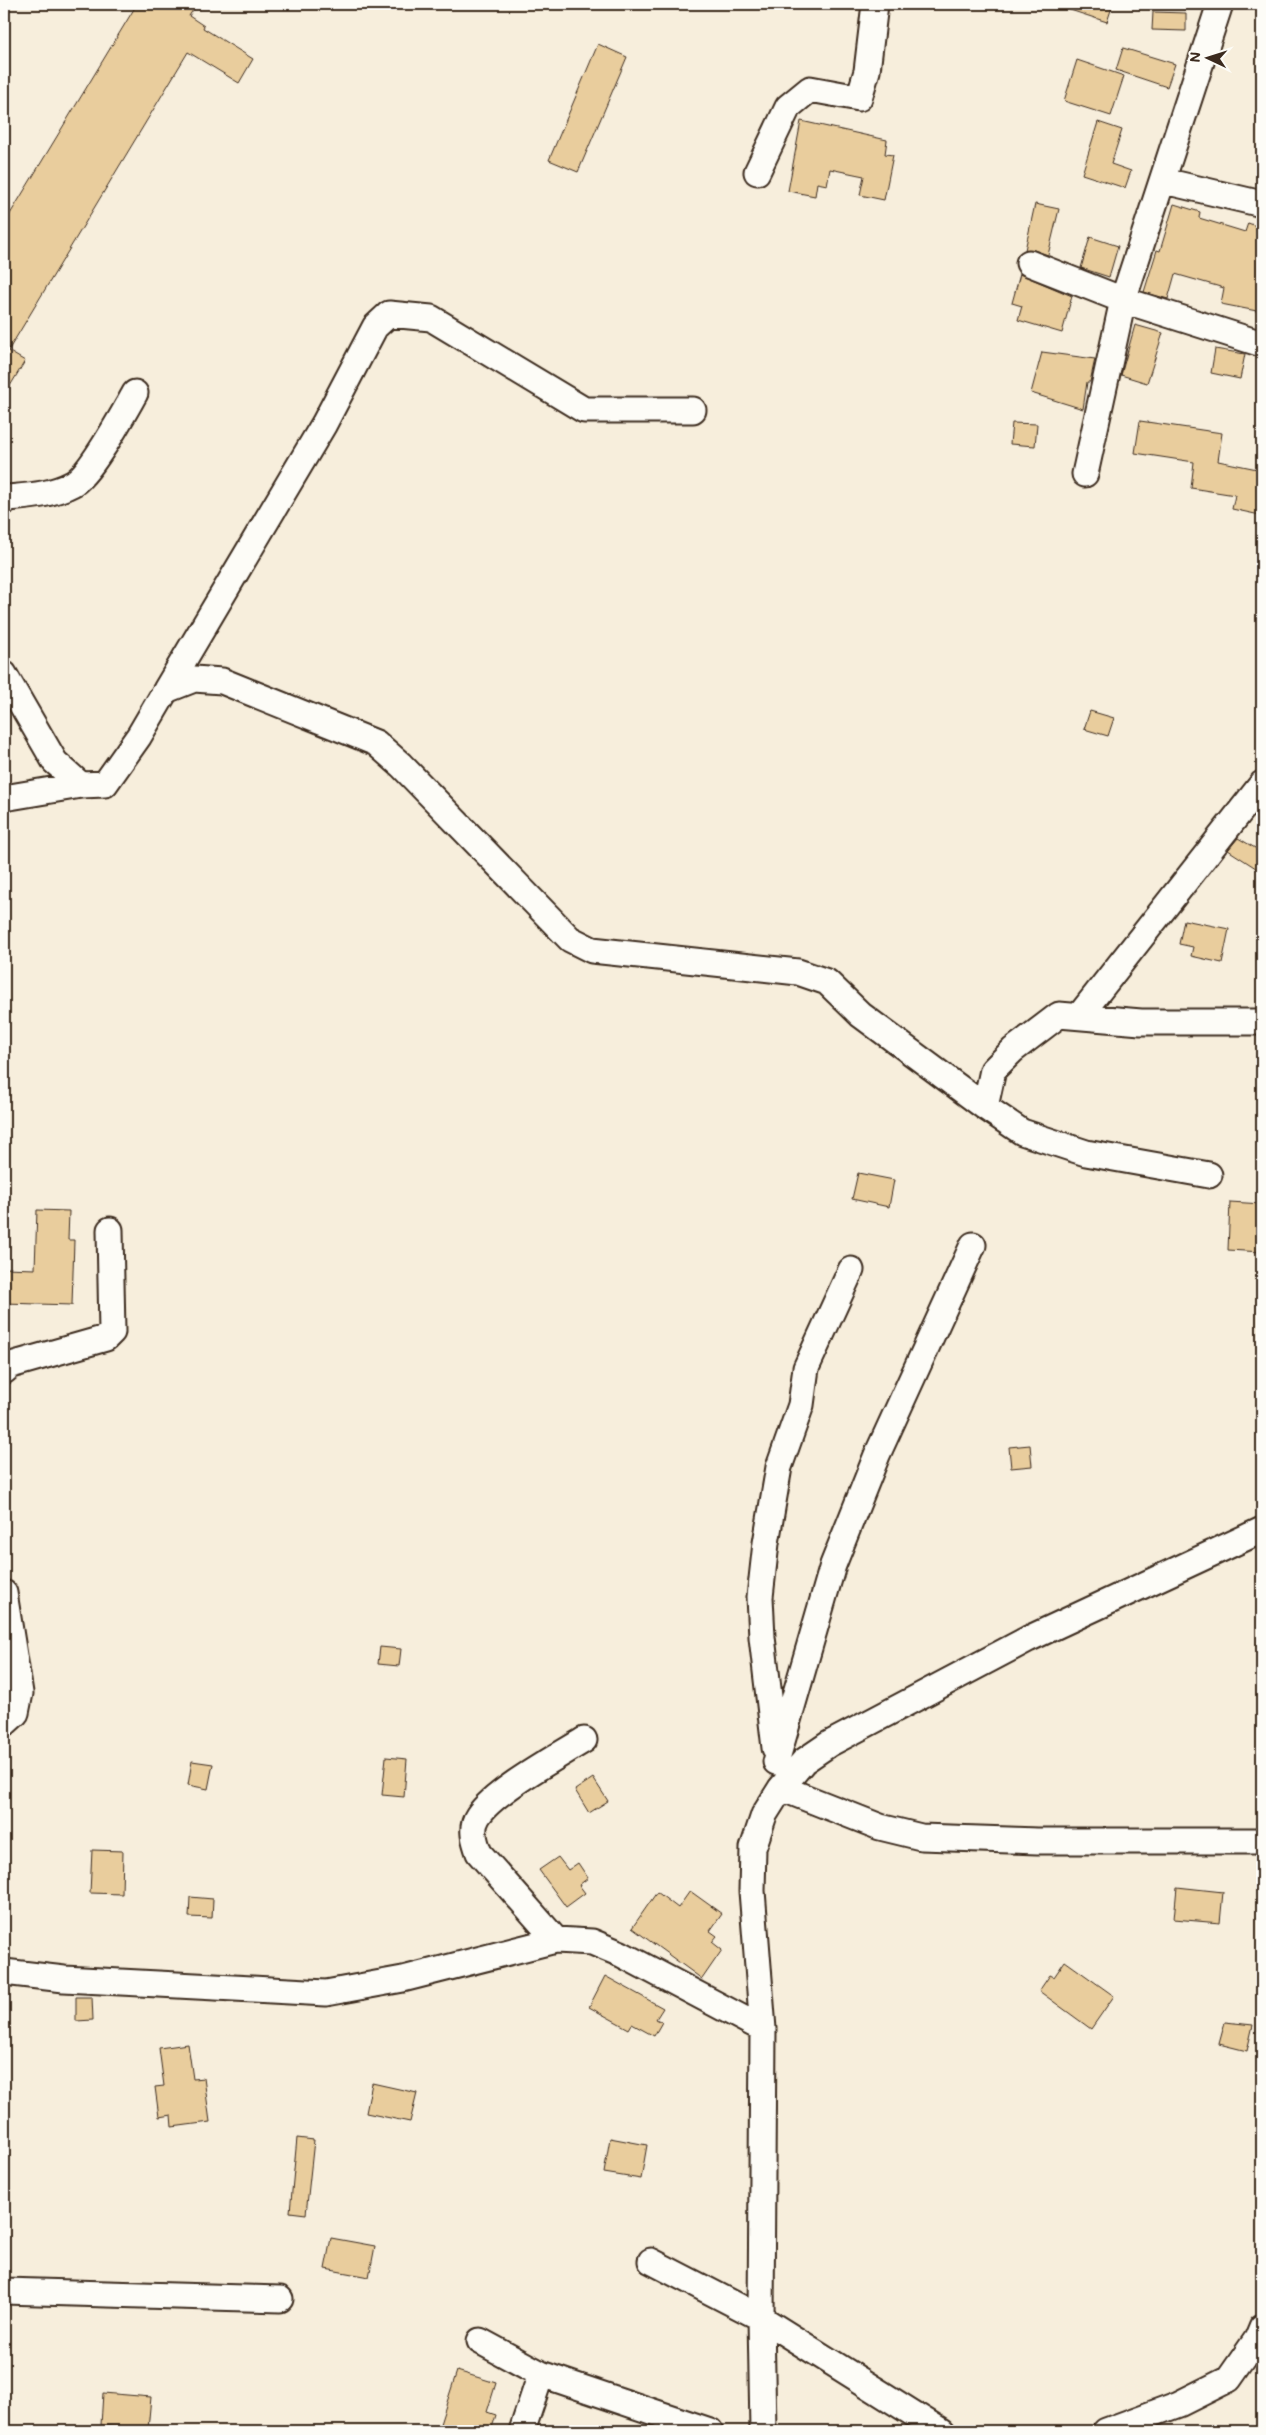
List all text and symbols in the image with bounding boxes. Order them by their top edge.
north arrow [1184,32,1234,82]
text: N [1185,51,1204,63]

